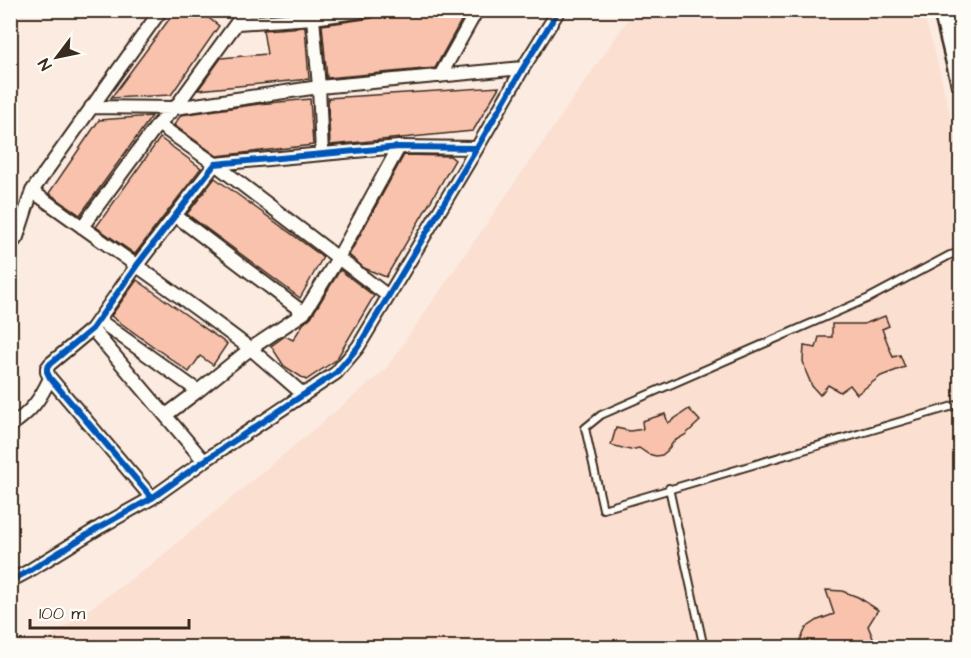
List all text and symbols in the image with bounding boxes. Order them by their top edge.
north arrow [27,27,87,87]
text: N [33,54,57,75]
scale bar [30,592,189,630]
text: 100 m [39,601,85,626]

